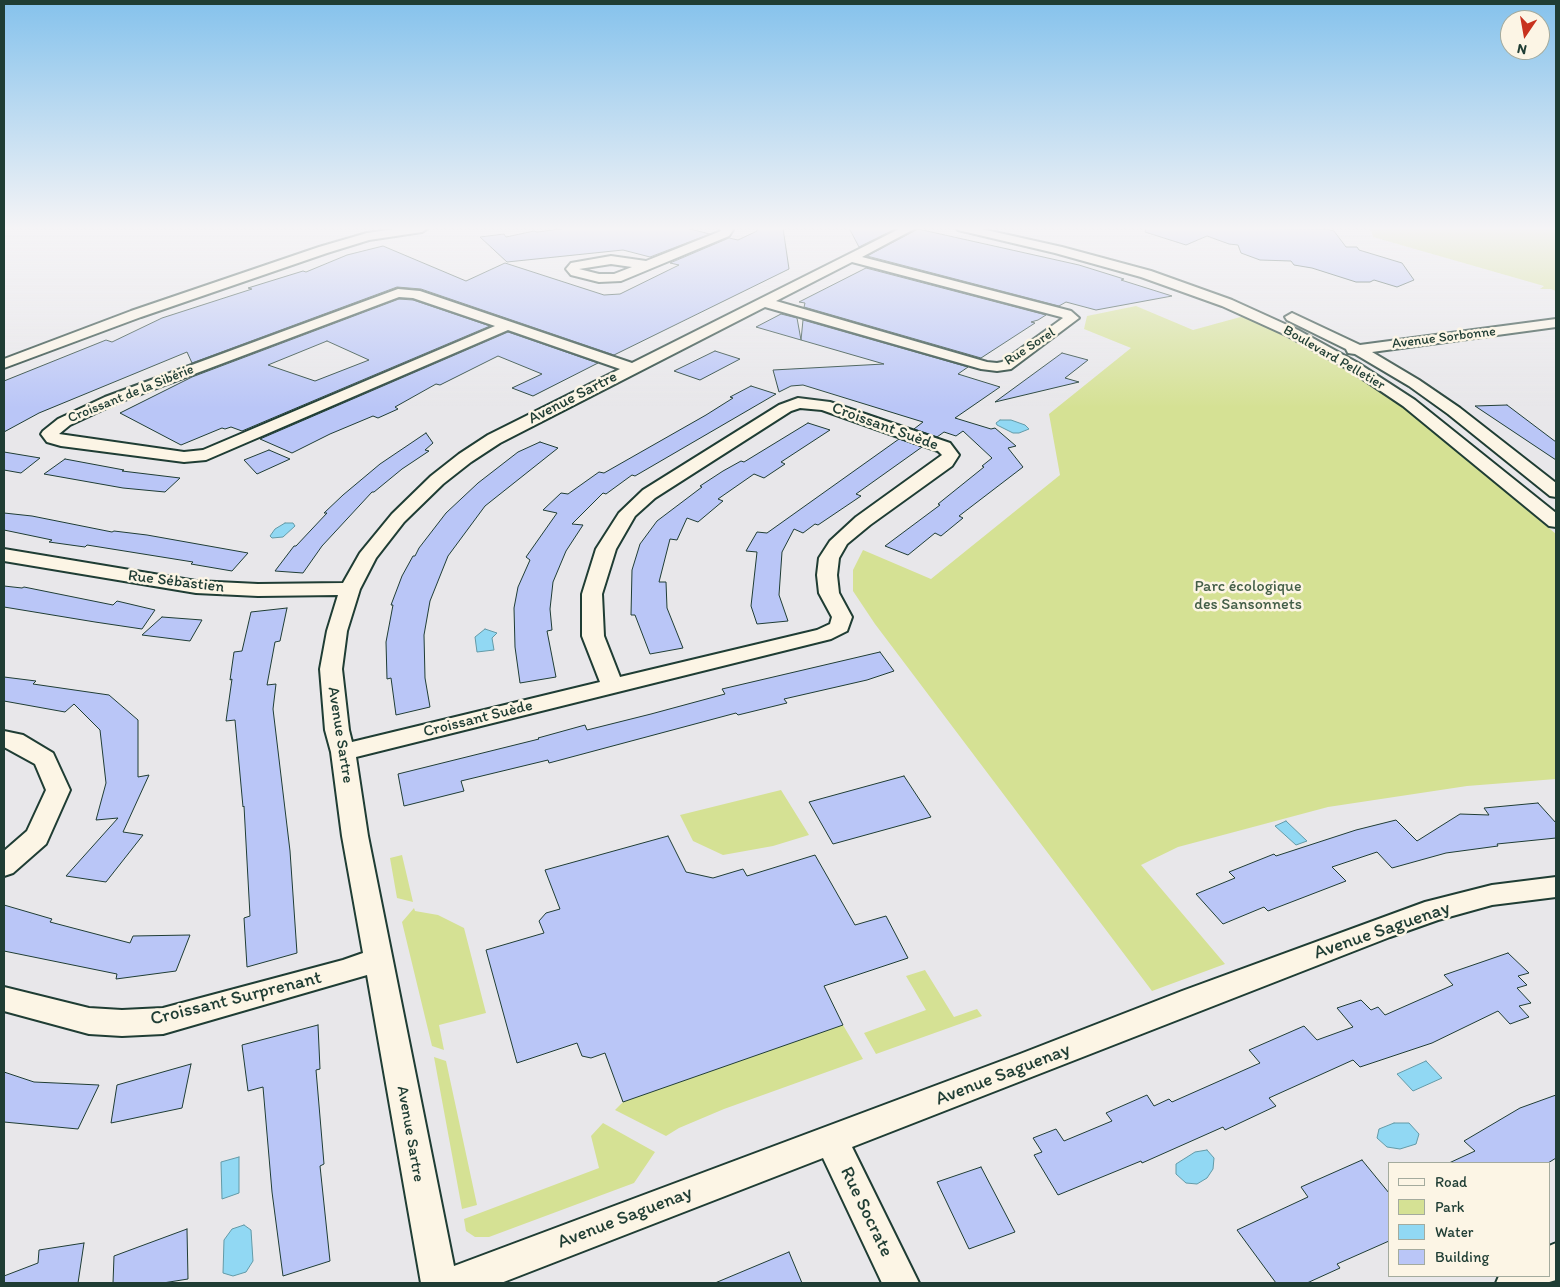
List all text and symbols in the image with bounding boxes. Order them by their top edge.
north arrow [1500,10,1550,60]
text: N [1516,40,1528,58]
street label: Boulevard Pelletier [1280,322,1388,394]
street label: Avenue Sorbonne [1391,323,1497,353]
street label: Rue Sorel [1001,324,1059,370]
street label: Croissant de la Sibérie [66,361,196,427]
street label: Avenue Sartre [525,367,621,429]
street label: Croissant Suède [829,399,941,455]
street label: Rue Sébastien [127,567,225,597]
park label: Parc écologique des Sansonnets [1194,577,1302,615]
street label: Avenue Sartre [323,685,357,785]
street label: Croissant Suède [421,696,535,742]
street label: Avenue Saguenay [1311,897,1453,965]
street label: Croissant Surprenant [148,967,324,1031]
street label: Avenue Saguenay [932,1039,1074,1111]
street label: Avenue Sartre [392,1084,428,1184]
legend [1388,1162,1550,1277]
street label: Rue Socrate [834,1163,898,1261]
text: Road [1435,1173,1467,1191]
street label: Avenue Saguenay [554,1182,696,1254]
text: Park [1435,1198,1465,1216]
text: Water [1435,1223,1473,1241]
text: Building [1435,1248,1489,1266]

